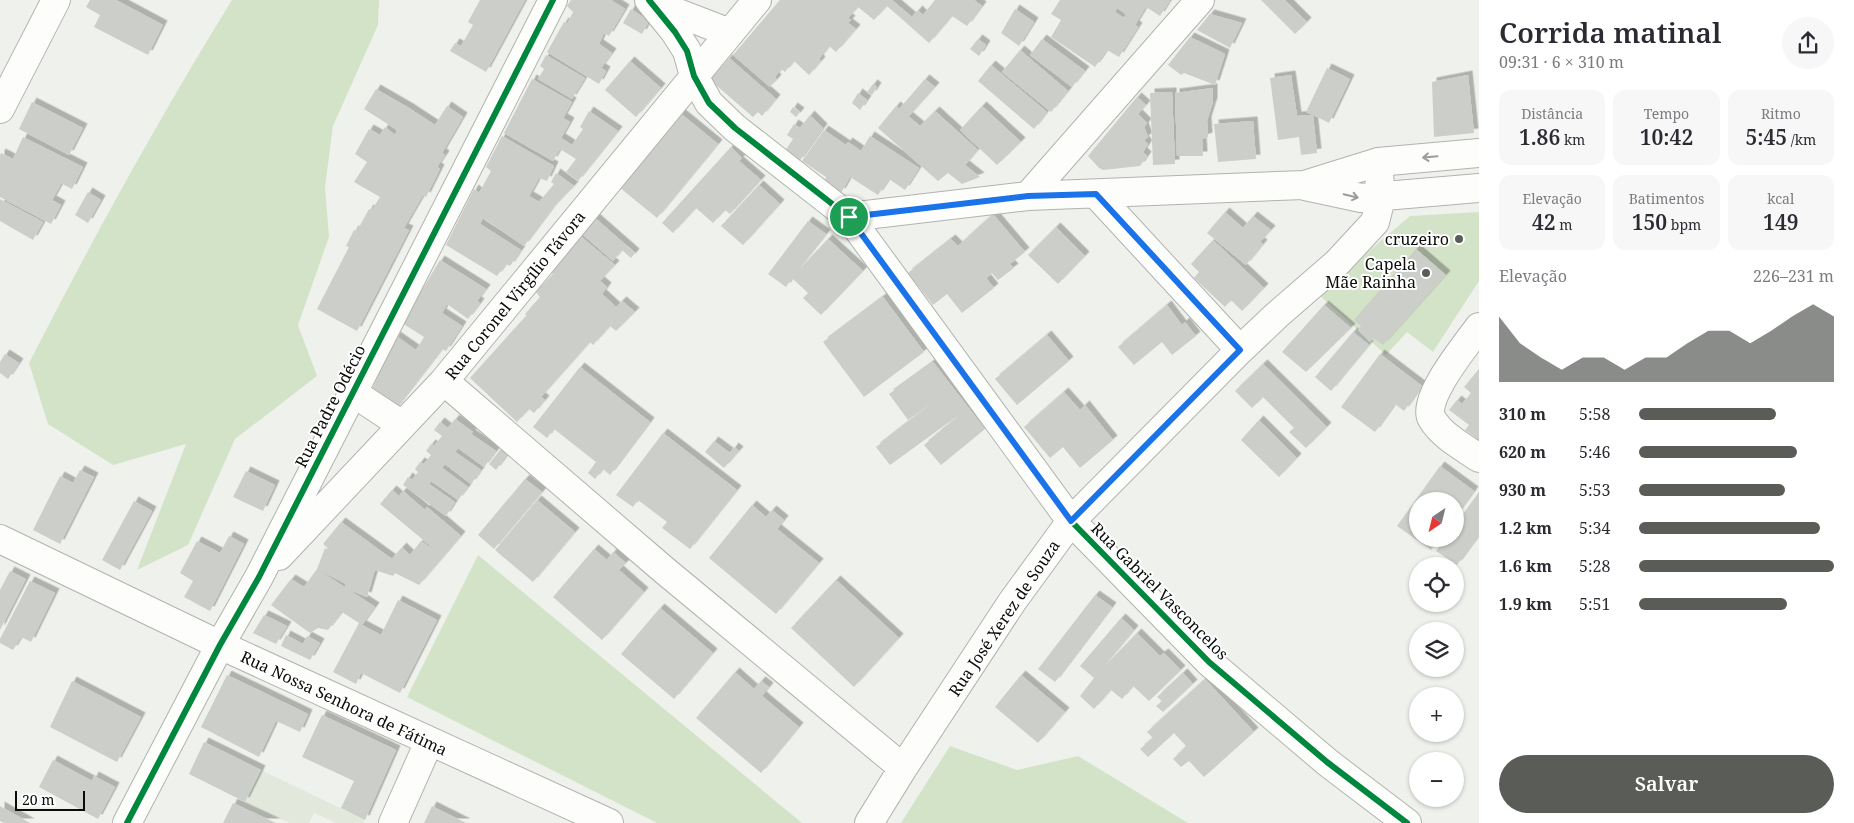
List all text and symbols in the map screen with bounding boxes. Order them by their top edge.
text: Corrida matinal [1499,13,1721,51]
button: share [1782,17,1834,69]
text: 09:31 · 6 × 310 m [1499,51,1624,73]
text: Distância [1521,104,1583,123]
text: Tempo [1644,104,1689,123]
text: Ritmo [1761,104,1801,123]
text: 1.86 [1519,123,1560,151]
text: 10:42 [1640,123,1693,151]
text: 5:45 [1745,123,1787,151]
text: km [1560,130,1585,149]
text: /km [1787,130,1816,149]
one-way arrow [1423,153,1439,162]
text: Elevação [1522,189,1582,208]
text: Batimentos [1629,189,1704,208]
text: kcal [1767,189,1794,208]
one-way arrow [1343,192,1359,201]
pin [828,196,870,238]
icon: arrive [835,203,863,231]
street label: Rua Coronel Virgílio Távora [440,206,590,384]
text: 42 [1532,208,1556,236]
text: 150 [1632,208,1667,236]
text: 149 [1763,208,1799,236]
text: m [1556,215,1572,234]
text: bpm [1667,215,1701,234]
place label: cruzeiro [1385,228,1449,250]
marker: cruzeiro [1453,233,1465,245]
place label: Capela Mãe Rainha [1325,253,1416,293]
text: Elevação [1499,265,1567,287]
text: 226–231 m [1753,265,1834,287]
marker: Capela Mãe Rainha [1420,267,1432,279]
street label: Rua Padre Odécio [290,341,370,471]
text: 310 m [1499,403,1546,425]
text: 5:58 [1579,403,1610,425]
text: 620 m [1499,441,1546,463]
text: 5:46 [1579,441,1610,463]
text: 930 m [1499,479,1546,501]
text: 5:53 [1579,479,1610,501]
north arrow [1409,492,1464,548]
map controls [1409,492,1464,807]
text: 1.2 km [1499,517,1552,539]
text: 5:34 [1579,517,1610,539]
street label: Rua Gabriel Vasconcelos [1087,518,1233,664]
street label: Rua José Xerez de Souza [943,536,1065,700]
text: 1.6 km [1499,555,1552,577]
text: 5:28 [1579,555,1610,577]
button: locate [1409,557,1464,612]
text: 1.9 km [1499,593,1552,615]
text: 5:51 [1579,593,1610,615]
button: layers [1409,622,1464,677]
street label: Rua Nossa Senhora de Fátima [237,645,451,761]
button: + [1409,687,1464,742]
button: − [1409,752,1464,807]
button: Salvar [1499,755,1834,813]
scale bar [15,788,85,811]
text: 20 m [22,790,55,809]

